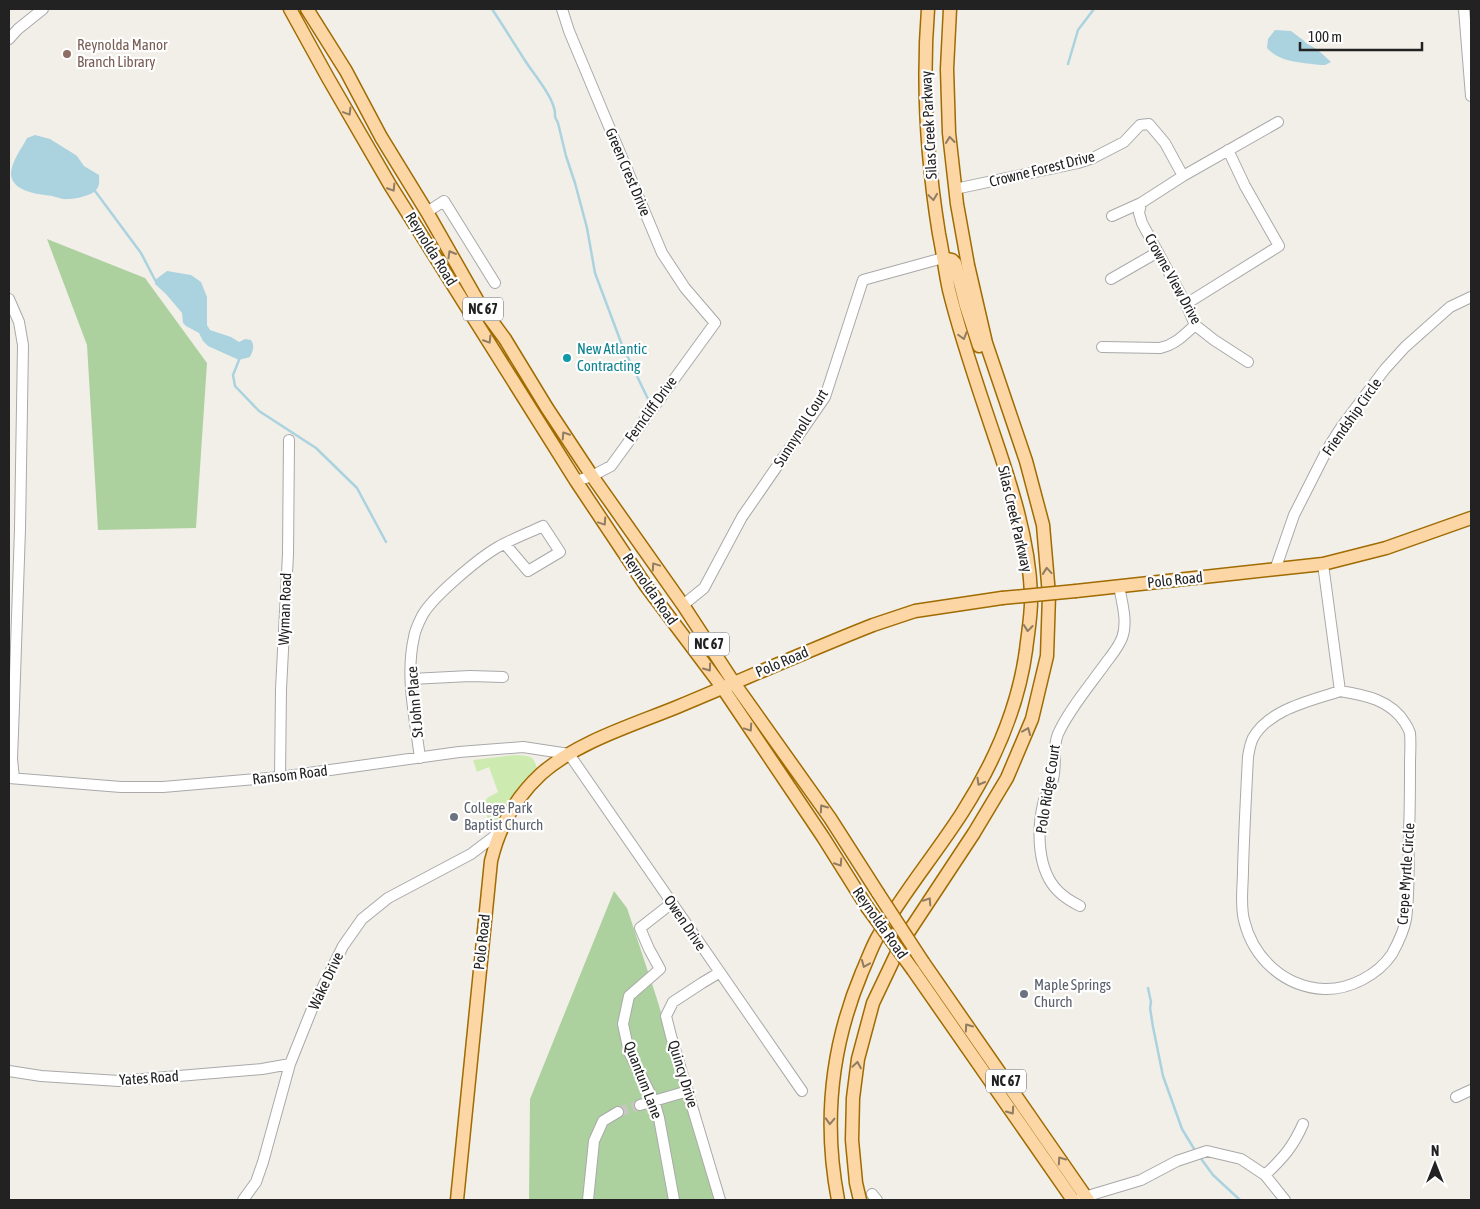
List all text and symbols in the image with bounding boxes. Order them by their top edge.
scale bar [1300,20,1422,52]
text: 100 m [1308,28,1342,45]
place label: Reynolda Manor Branch Library [77,36,168,70]
marker: Reynolda Manor Branch Library [61,48,73,60]
street label: Silas Creek Parkway [917,70,940,180]
one-way arrow [341,107,351,116]
street label: Green Crest Drive [602,125,655,219]
one-way arrow [944,136,955,144]
street label: Crowne Forest Drive [987,147,1097,190]
one-way arrow [386,183,396,192]
one-way arrow [927,193,938,201]
street label: Reynolda Road [402,209,461,289]
street label: Crowne View Drive [1142,231,1205,327]
one-way arrow [447,250,457,259]
road number: NC 67 [463,298,503,320]
one-way arrow [957,331,967,339]
one-way arrow [482,335,491,344]
place label: New Atlantic Contracting [577,340,647,374]
marker: New Atlantic Contracting [561,352,573,364]
street label: Ferncliff Drive [621,373,680,445]
street label: Friendship Circle [1319,374,1385,459]
street label: Sunnynoll Court [770,386,831,470]
one-way arrow [562,432,572,441]
street label: Silas Creek Parkway [995,464,1036,574]
one-way arrow [597,516,606,526]
street label: Reynolda Road [620,550,681,628]
one-way arrow [652,562,661,571]
one-way arrow [1042,567,1053,575]
street label: Polo Road [1146,568,1204,591]
street label: Wyman Road [275,572,294,646]
one-way arrow [1023,625,1034,633]
road number: NC 67 [689,633,729,656]
street label: Polo Road [753,643,811,680]
one-way arrow [702,663,711,672]
street label: St John Place [403,665,426,739]
one-way arrow [743,722,752,732]
one-way arrow [1020,727,1031,736]
street label: Polo Ridge Court [1032,743,1063,835]
street label: Ransom Road [251,761,328,788]
one-way arrow [976,777,986,786]
place label: College Park Baptist Church [464,799,543,833]
one-way arrow [820,805,829,814]
marker: College Park Baptist Church [448,811,460,823]
street label: Crepe Myrtle Circle [1393,822,1418,926]
one-way arrow [833,857,842,867]
street label: Reynolda Road [850,884,911,962]
street label: Owen Drive [661,892,710,954]
one-way arrow [922,898,931,907]
street label: Polo Road [470,913,493,971]
street label: Wake Drive [305,949,346,1012]
one-way arrow [861,959,872,968]
place label: Maple Springs Church [1034,976,1111,1010]
marker: Maple Springs Church [1018,988,1030,1000]
one-way arrow [965,1023,974,1033]
street label: Quincy Drive [665,1038,702,1110]
street label: Quantum Lane [621,1039,666,1121]
one-way arrow [852,1061,862,1069]
street label: Yates Road [119,1067,179,1088]
road number: NC 67 [986,1070,1026,1092]
one-way arrow [1005,1105,1014,1114]
one-way arrow [825,1118,835,1126]
north arrow [1410,1139,1460,1189]
text: N [1431,1143,1439,1159]
one-way arrow [1058,1156,1067,1166]

